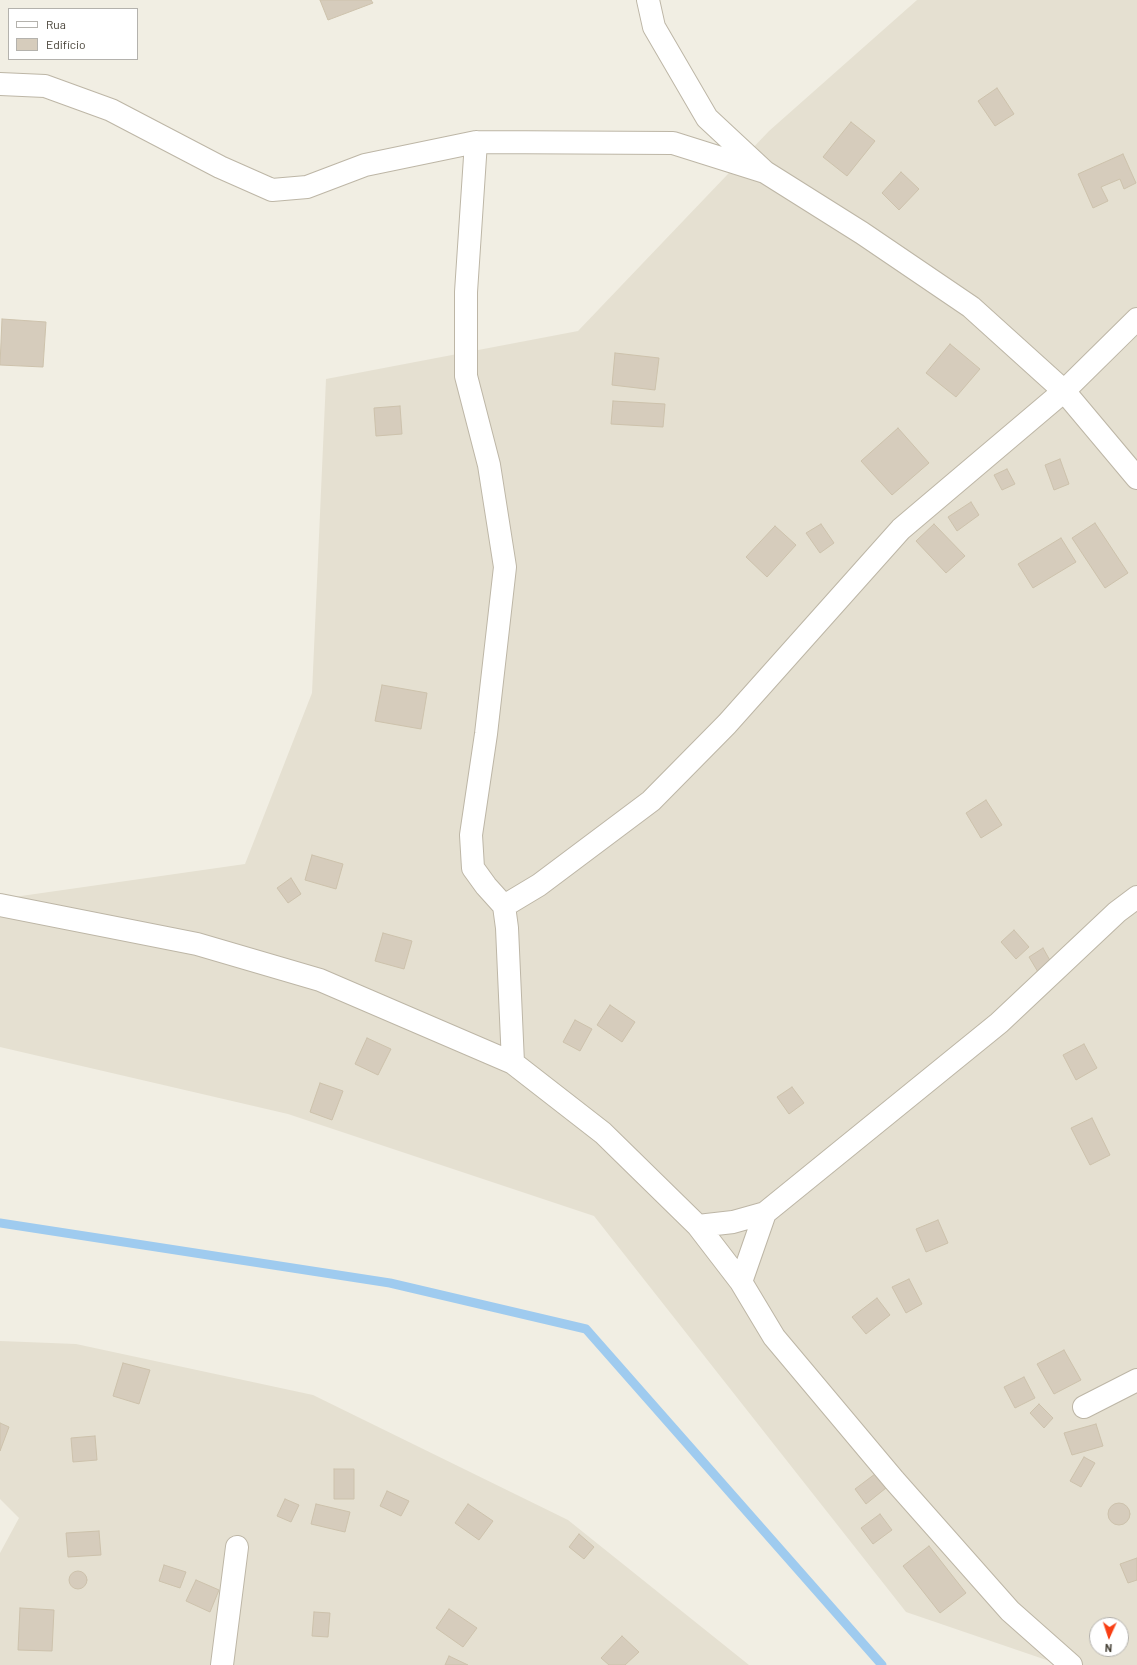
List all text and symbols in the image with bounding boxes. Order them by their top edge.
legend [8,8,138,60]
text: Rua [46,17,66,31]
text: Edifício [46,37,86,51]
north arrow [1089,1617,1129,1657]
text: N [1104,1642,1112,1655]

